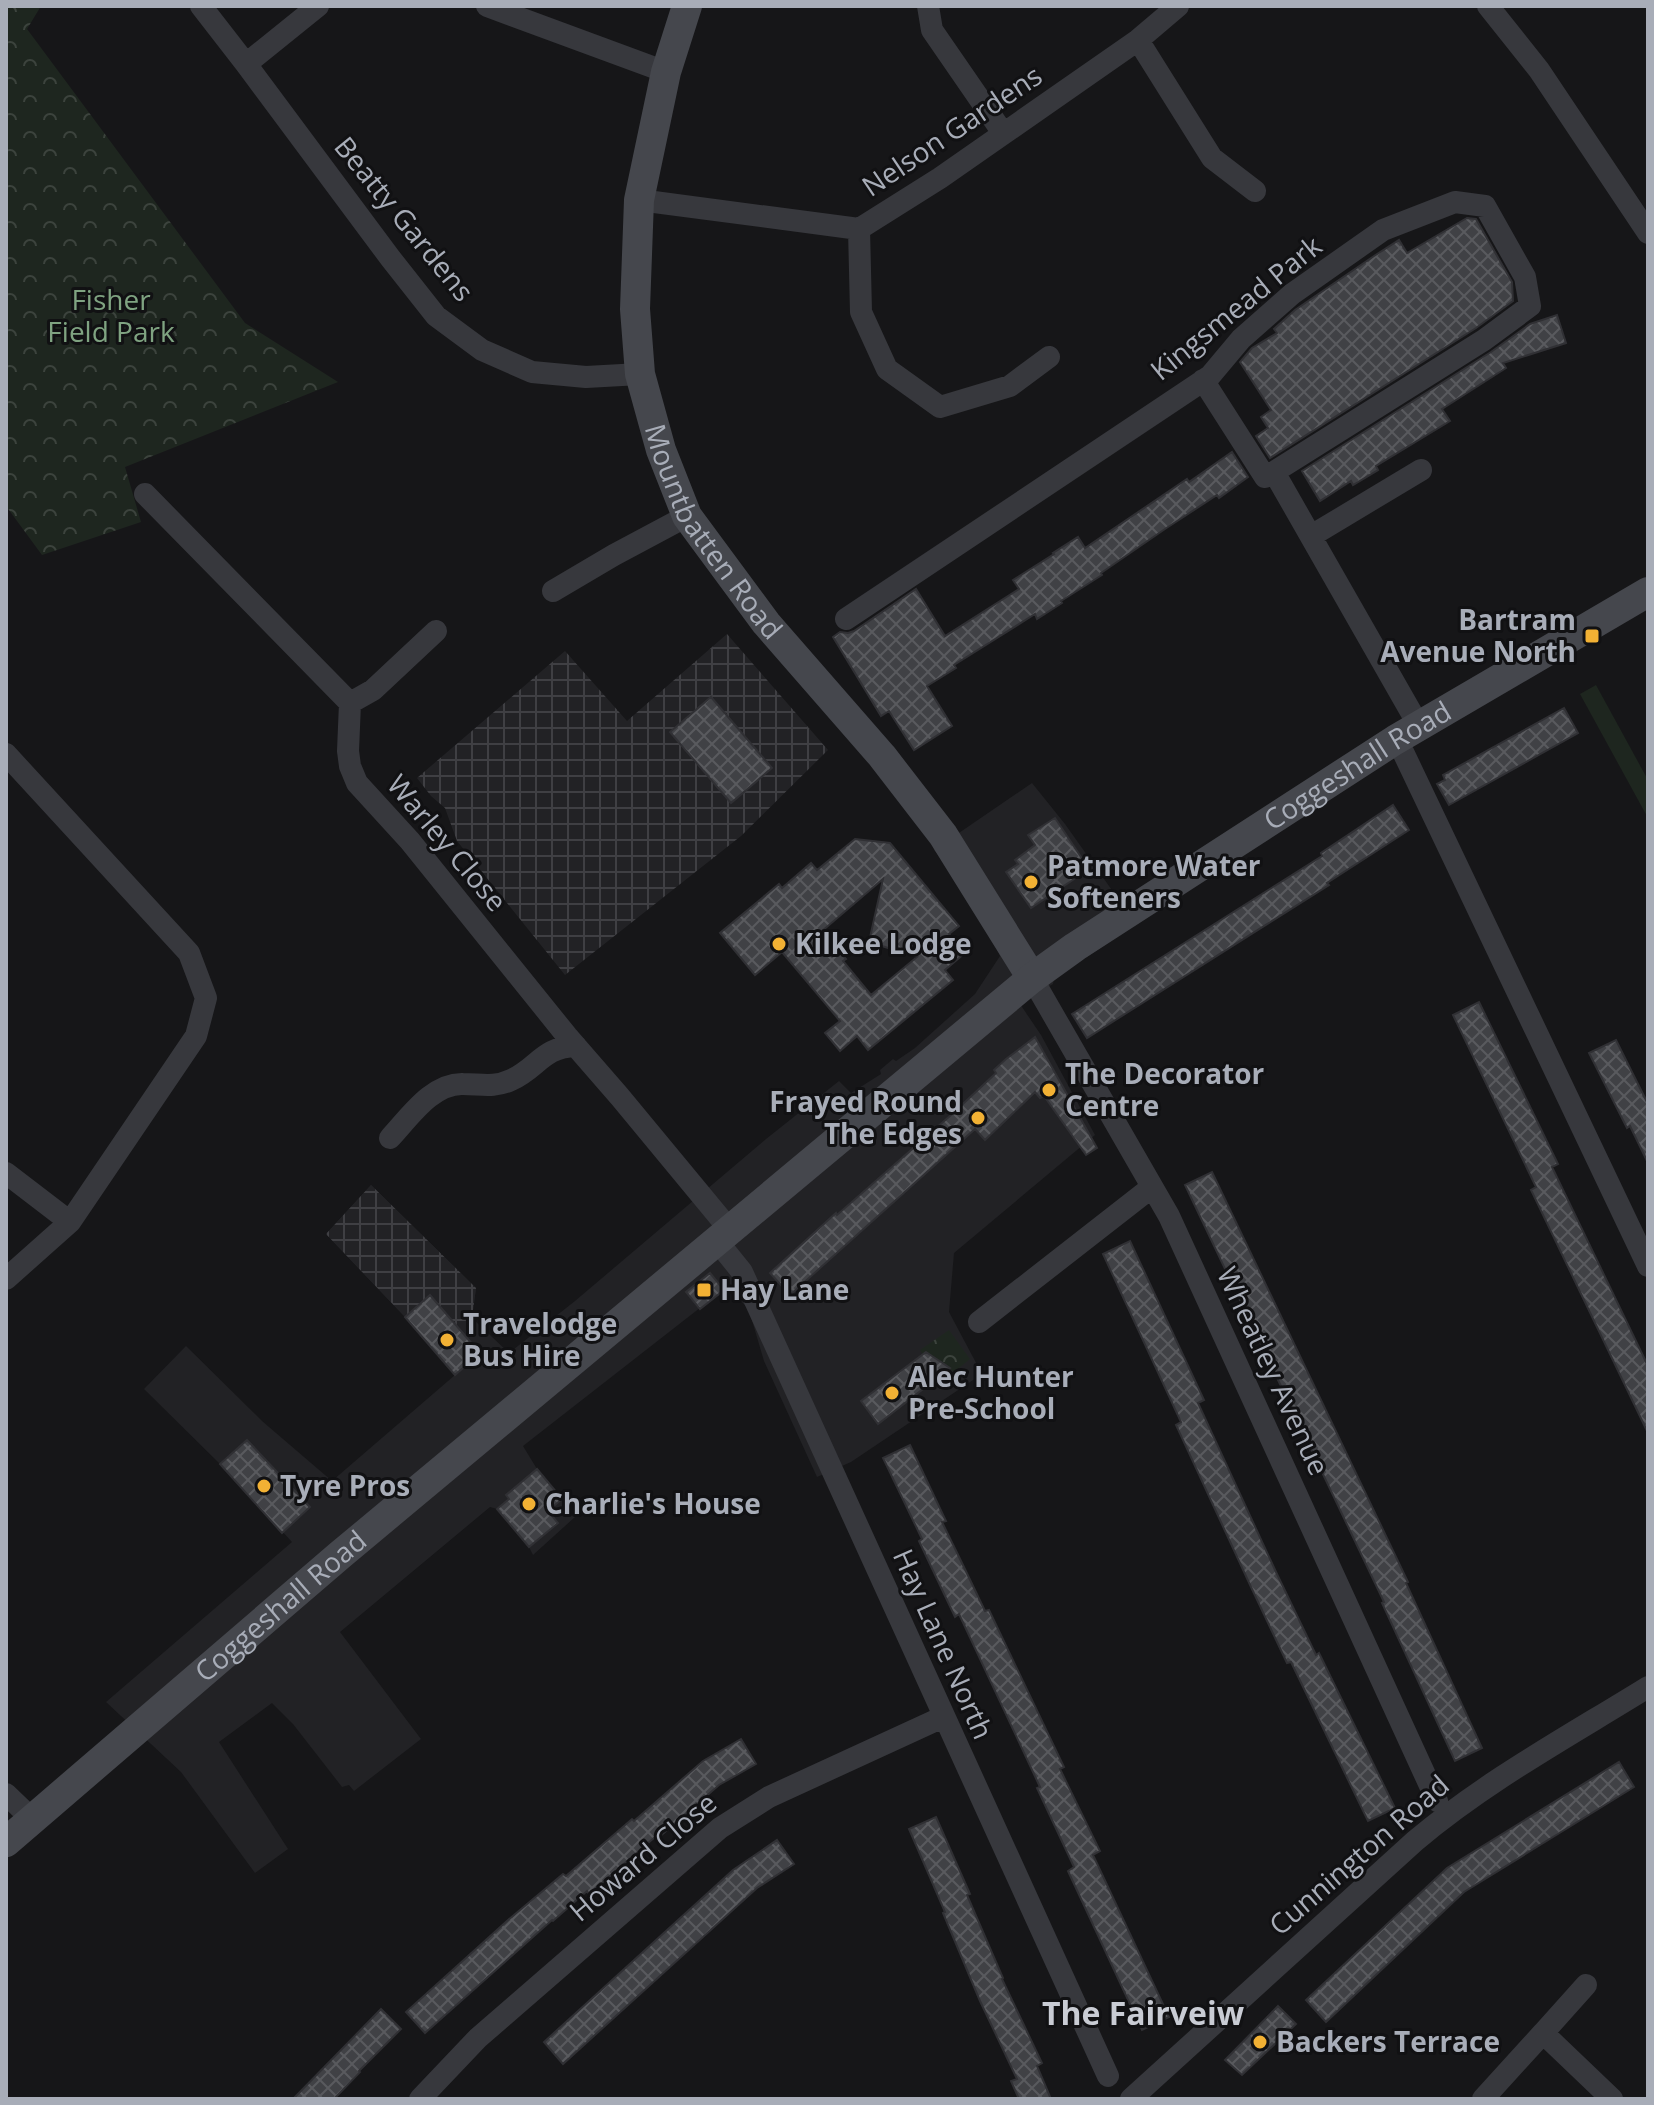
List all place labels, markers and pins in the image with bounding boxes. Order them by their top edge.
place label: Bartram Avenue North [1380,600,1576,670]
marker: Bartram Avenue North [1583,627,1601,645]
place label: Patmore Water Softeners [1047,846,1261,916]
marker: Patmore Water Softeners [1022,873,1040,891]
place label: Kilkee Lodge [795,924,972,962]
marker: Kilkee Lodge [770,935,788,953]
place label: The Decorator Centre [1065,1054,1265,1124]
marker: The Decorator Centre [1040,1081,1058,1099]
place label: Frayed Round The Edges [769,1082,962,1152]
marker: Frayed Round The Edges [969,1109,987,1127]
place label: Hay Lane [720,1270,849,1308]
marker: Hay Lane [695,1281,713,1299]
place label: Travelodge Bus Hire [463,1304,617,1374]
marker: Travelodge Bus Hire [438,1331,456,1349]
place label: Alec Hunter Pre-School [908,1357,1074,1427]
marker: Alec Hunter Pre-School [883,1384,901,1402]
place label: Tyre Pros [280,1466,410,1504]
marker: Tyre Pros [255,1477,273,1495]
place label: Charlie's House [545,1484,761,1522]
marker: Charlie's House [520,1495,538,1513]
place label: Backers Terrace [1276,2022,1500,2060]
marker: Backers Terrace [1251,2033,1269,2051]

